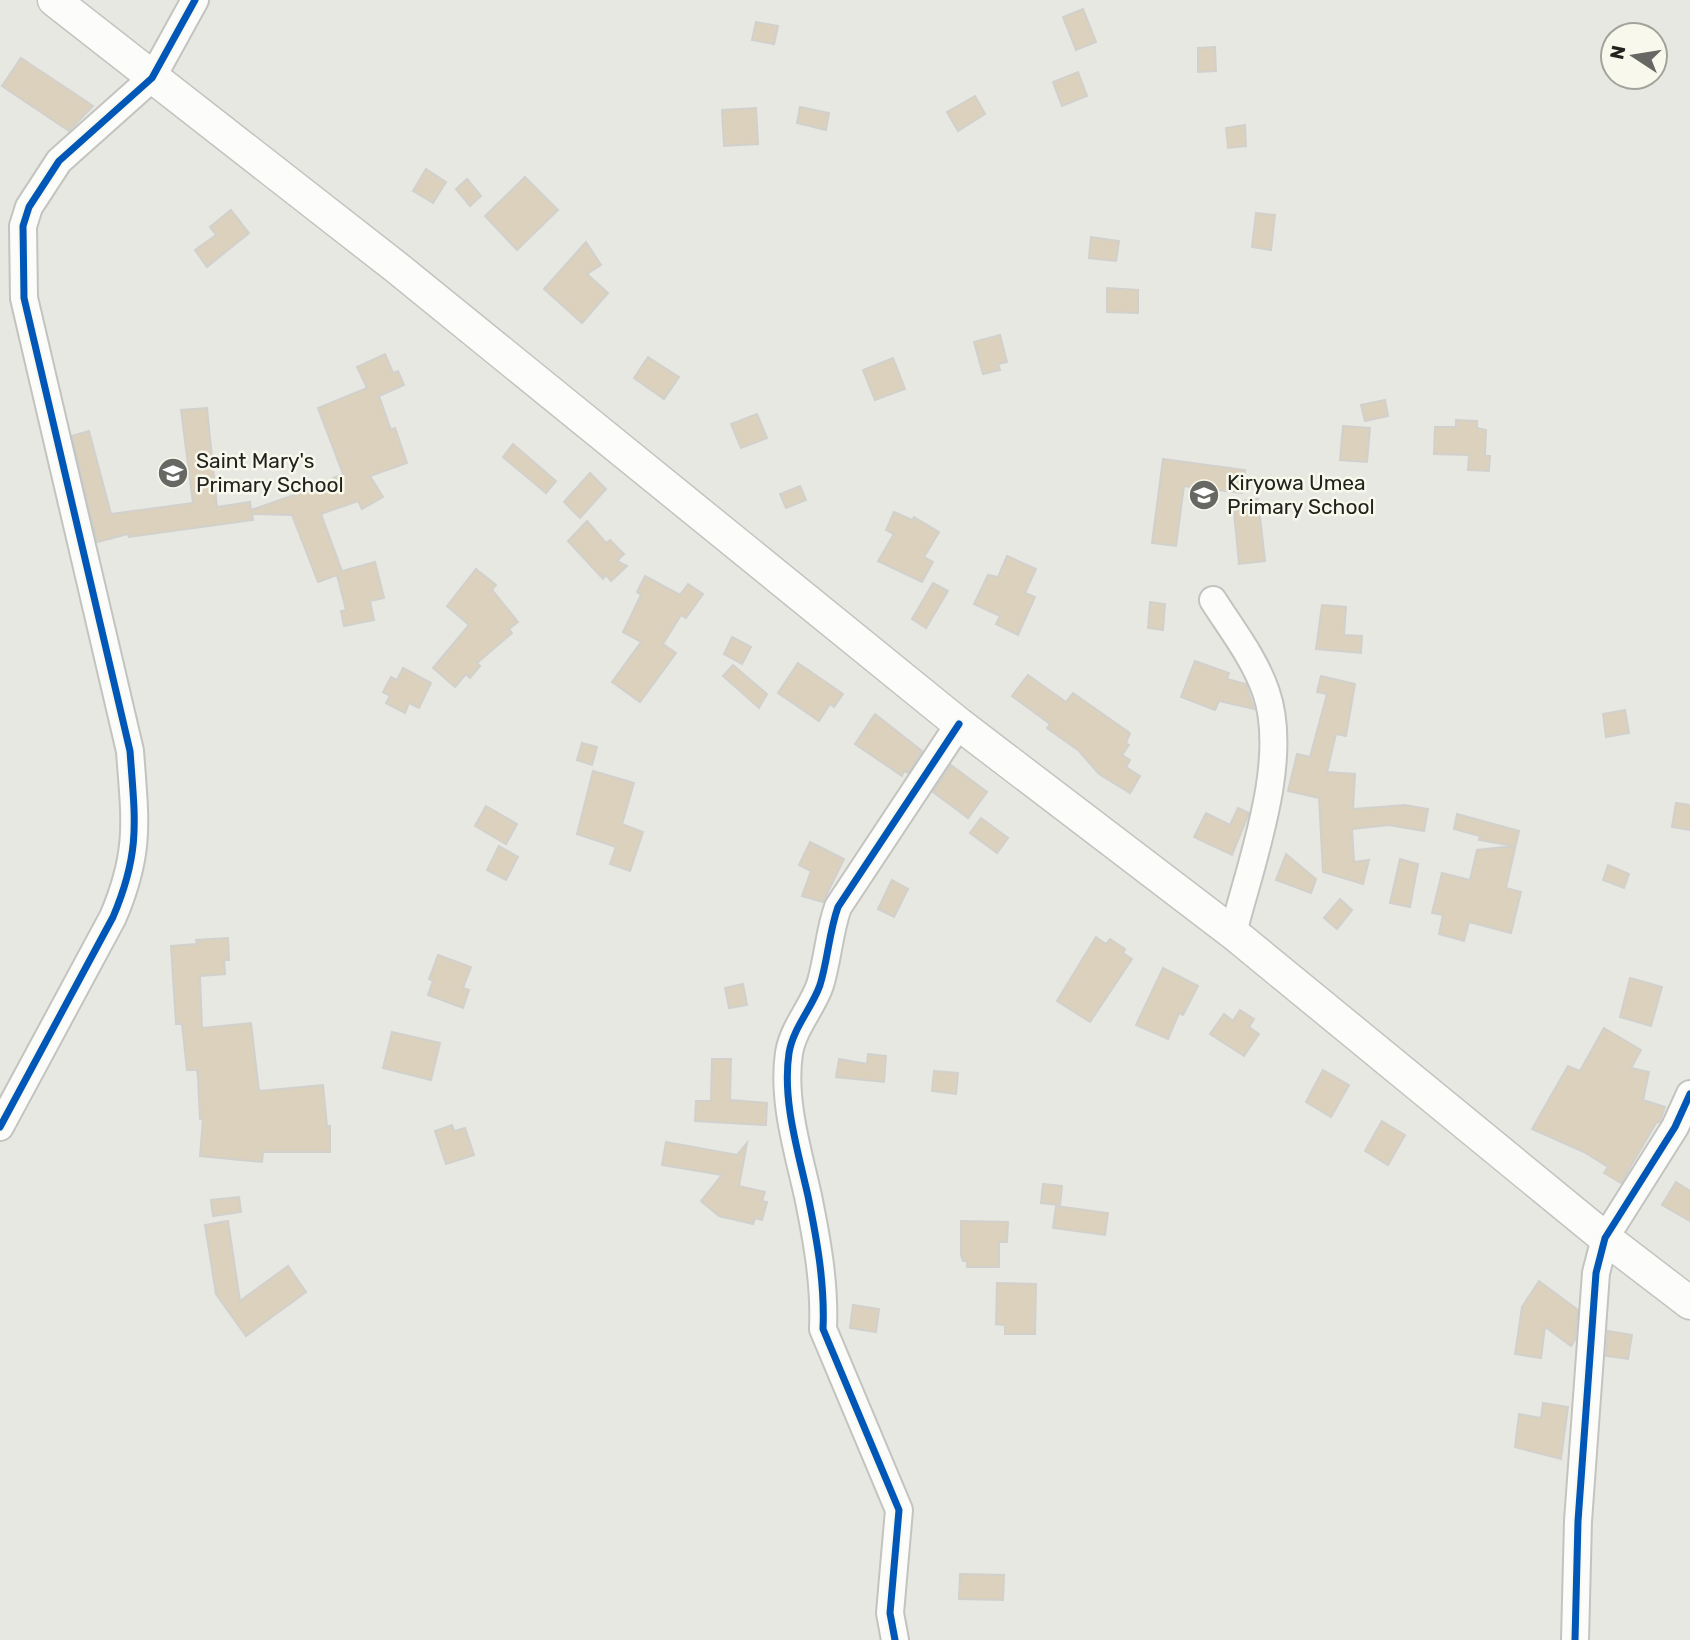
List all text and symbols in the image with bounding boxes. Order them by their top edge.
north arrow [1599,21,1669,91]
text: N [1605,43,1631,62]
place label: Saint Mary's Primary School [196,448,344,497]
school or university icon: Saint Mary's Primary School [156,456,190,490]
place label: Kiryowa Umea Primary School [1227,470,1375,519]
school or university icon: Kiryowa Umea Primary School [1187,478,1221,512]

